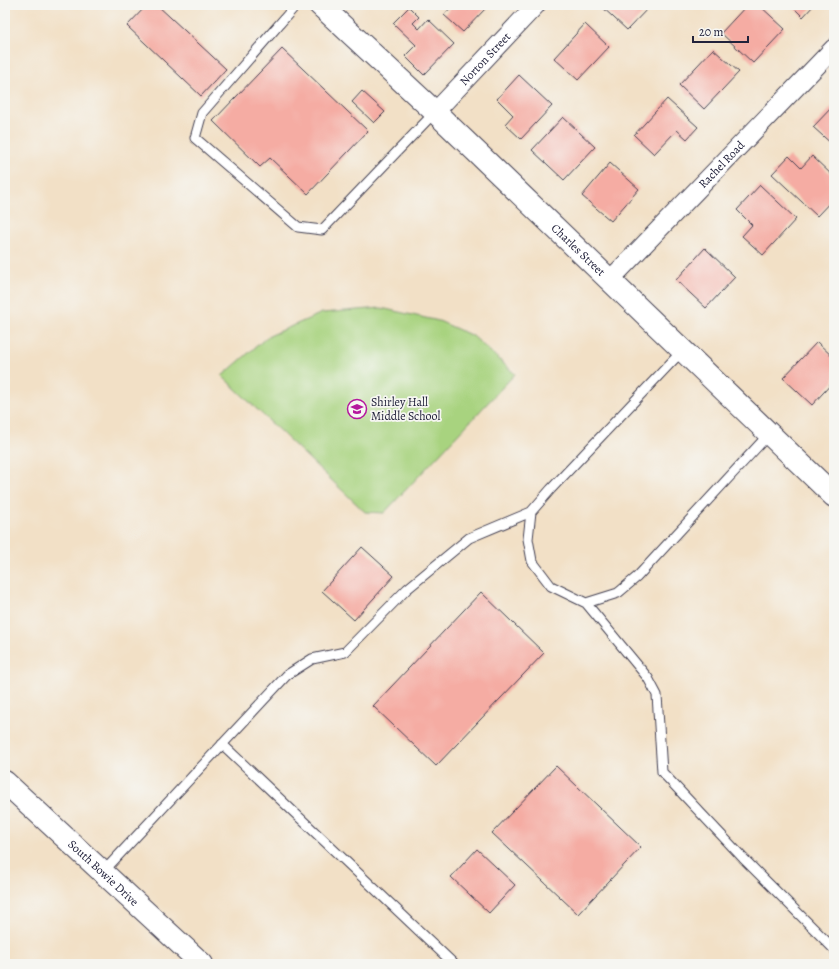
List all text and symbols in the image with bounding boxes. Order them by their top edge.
scale bar [693,18,748,44]
text: 20 m [699,24,723,40]
street label: Norton Street [456,29,514,89]
street label: Rachel Road [695,137,748,192]
street label: Charles Street [548,220,609,280]
place label: Shirley Hall Middle School [371,394,441,424]
school or university icon: Shirley Hall Middle School [346,398,368,420]
street label: South Bowie Drive [65,836,142,910]

